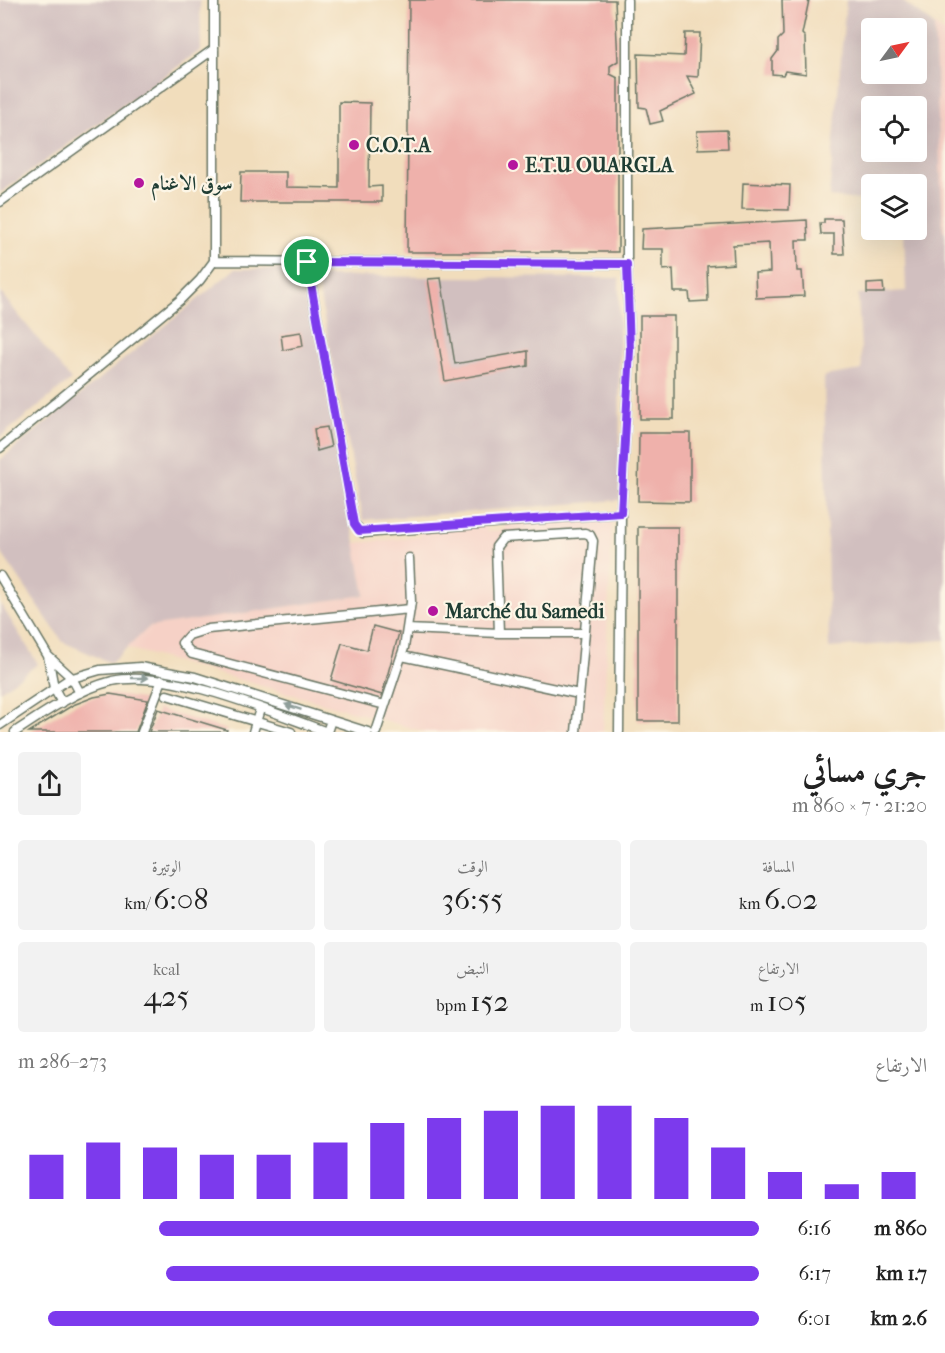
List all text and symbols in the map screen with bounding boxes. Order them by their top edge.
north arrow [861,18,927,84]
map controls [861,18,927,240]
button: locate [861,96,927,162]
place label: C.O.T.A [366,134,432,157]
marker: C.O.T.A [347,138,361,152]
place label: E.T.U OUARGLA [525,154,674,177]
marker: E.T.U OUARGLA [506,158,520,172]
place label: سوق الاغنام [151,172,233,201]
button: layers [861,174,927,240]
marker: سوق الاغنام [132,176,146,190]
pin [281,236,332,287]
icon: arrive [290,245,323,278]
place label: Marché du Samedi [444,600,605,623]
marker: Marché du Samedi [426,604,440,618]
one-way arrow [131,673,150,683]
one-way arrow [284,702,302,712]
button: share [18,752,81,815]
text: جري مسائي [802,752,927,791]
text: 21:20 · 7 × 860 m [792,794,927,817]
text: الوتيرة [152,857,181,876]
text: الوقت [457,857,488,876]
text: المسافة [762,857,795,876]
text: 6:08 [153,882,209,917]
text: 36:55 [442,882,503,917]
text: 6.02 [764,882,818,917]
text: /km [124,894,153,913]
text: km [739,894,764,913]
text: النبض [456,959,489,978]
text: الارتفاع [758,959,799,978]
text: kcal [153,960,180,979]
text: 425 [143,979,190,1014]
text: 152 [470,984,509,1019]
text: 105 [767,984,807,1019]
text: bpm [436,996,470,1015]
text: m [750,996,767,1015]
text: 273–286 m [18,1050,107,1073]
text: الارتفاع [875,1054,927,1077]
text: 6:16 [797,1217,831,1240]
text: 860 m [874,1217,927,1240]
text: 6:17 [799,1262,831,1285]
text: 1.7 km [876,1262,927,1285]
text: 6:01 [797,1307,831,1330]
text: 2.6 km [871,1307,927,1330]

